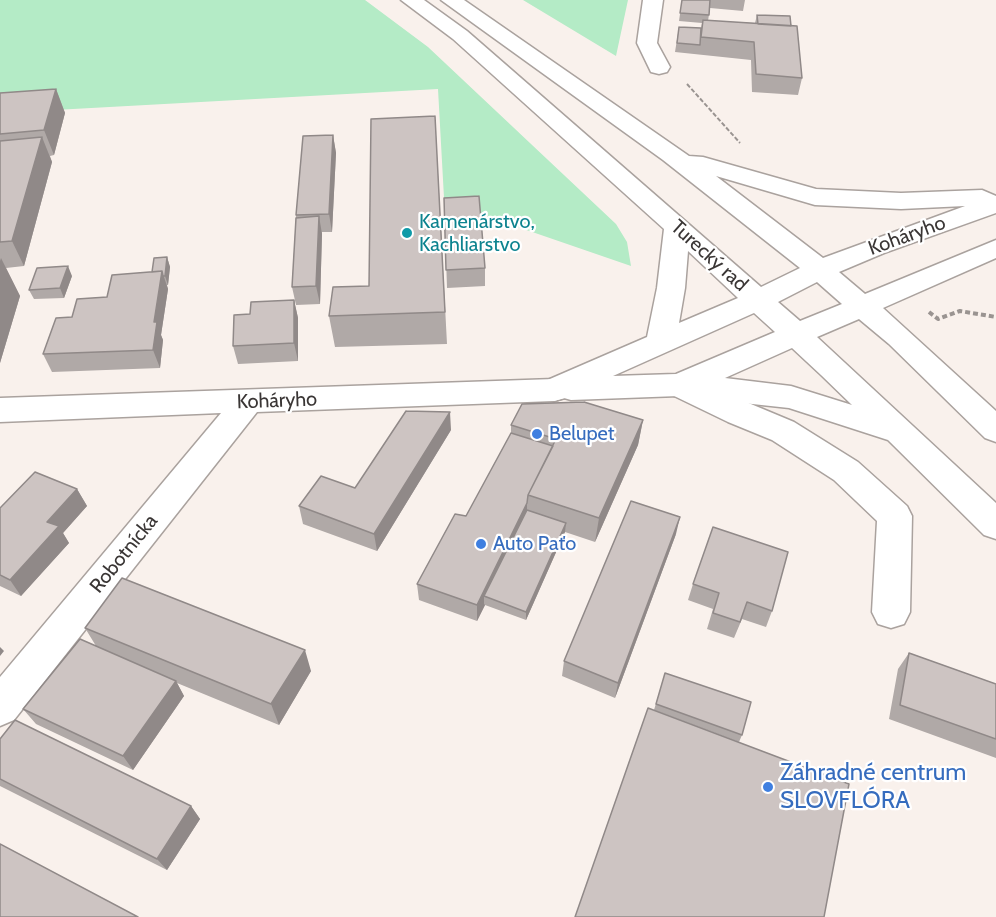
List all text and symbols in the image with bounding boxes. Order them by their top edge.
place label: Kamenárstvo, Kachliarstvo [419,210,535,257]
street label: Koháryho [865,211,949,261]
street label: Turecký rad [666,215,752,297]
marker: Kamenárstvo, Kachliarstvo [400,226,414,240]
street label: Koháryho [236,388,318,414]
place label: Belupet [549,422,614,446]
marker: Belupet [530,427,544,441]
street label: Robotnícka [85,510,163,598]
place label: Auto Paťo [493,532,576,556]
marker: Auto Paťo [474,537,488,551]
place label: Záhradné centrum SLOVFLÓRA [780,759,966,815]
marker: Záhradné centrum SLOVFLÓRA [761,780,775,794]

